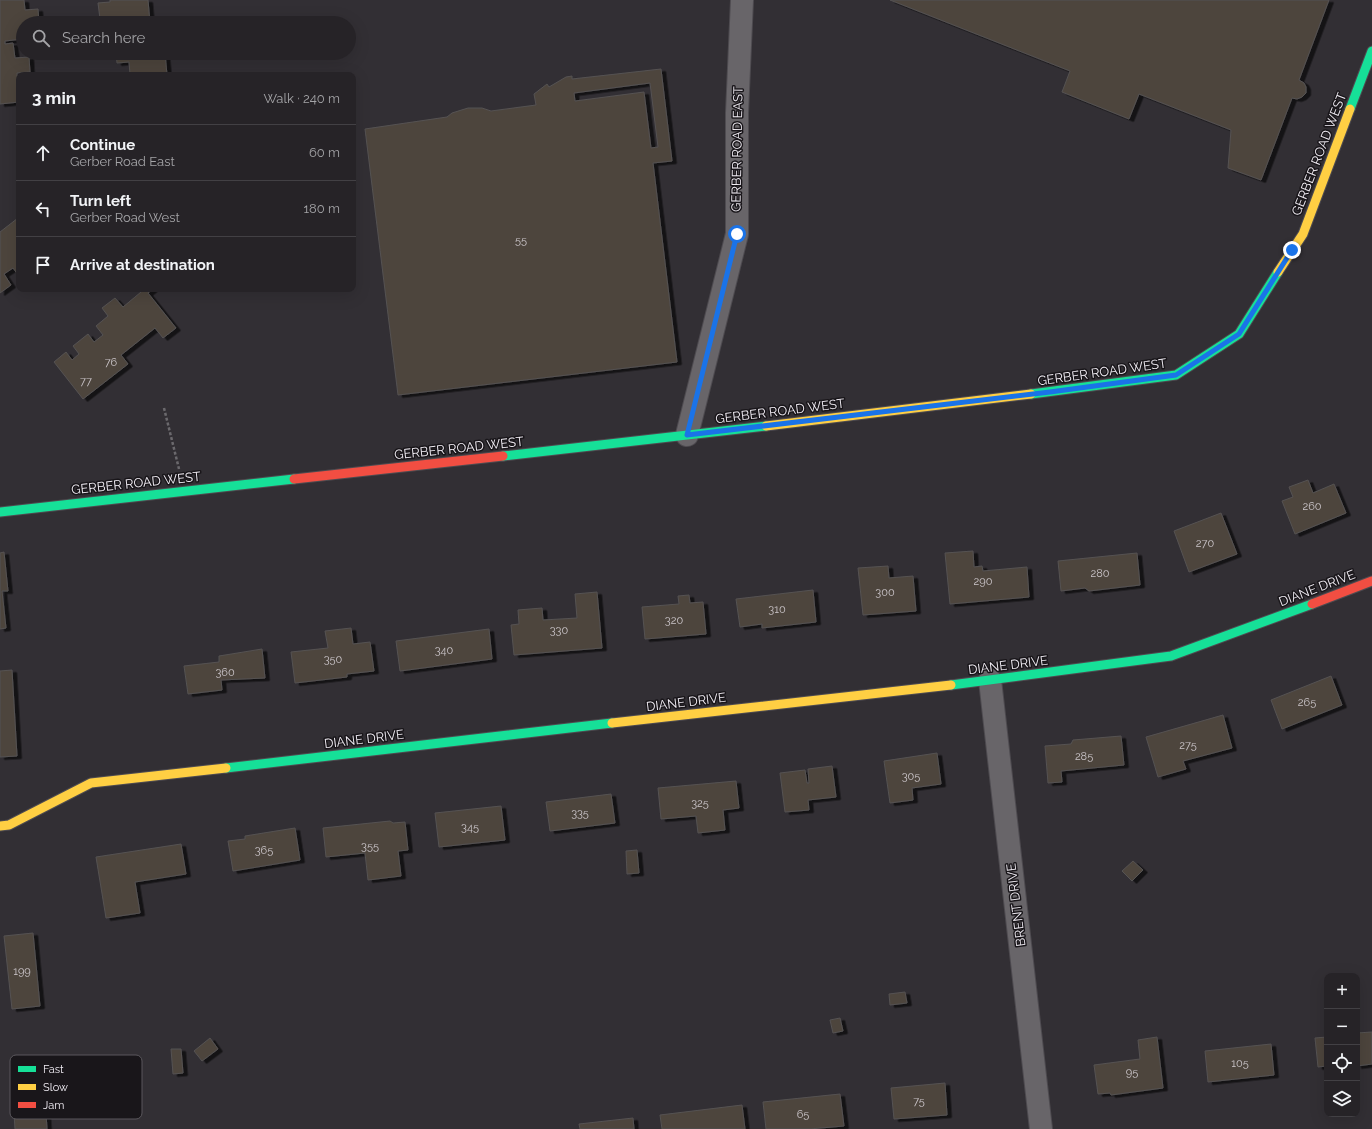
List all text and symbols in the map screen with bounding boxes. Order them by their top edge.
search box [16,16,356,60]
icon: search [30,27,52,49]
text: Search here [62,29,145,47]
street label: GERBER ROAD EAST [728,86,746,212]
text: 3 min [32,88,76,108]
street label: GERBER ROAD WEST [1289,90,1349,217]
text: Walk · 240 m [263,91,340,106]
text: Continue [70,136,135,154]
icon: ahead [32,142,54,164]
text: 60 m [309,145,340,160]
text: Gerber Road East [70,154,175,169]
text: Turn left [70,192,131,210]
icon: left [32,198,54,220]
text: 180 m [304,201,340,216]
text: Gerber Road West [70,210,180,225]
route start [728,225,746,243]
house number: 55 [515,234,527,247]
route end [1283,241,1301,259]
icon: arrive [32,254,54,276]
text: Arrive at destination [70,256,215,274]
house number: 76 [105,356,118,369]
street label: GERBER ROAD WEST [1036,356,1168,388]
house number: 77 [80,375,92,388]
street label: GERBER ROAD WEST [714,396,846,426]
street label: GERBER ROAD WEST [393,434,525,462]
street label: GERBER ROAD WEST [70,469,202,497]
house number: 260 [1302,500,1322,513]
house number: 270 [1196,537,1214,550]
house number: 280 [1091,567,1110,580]
street label: DIANE DRIVE [1277,567,1357,609]
house number: 290 [974,575,993,588]
house number: 300 [875,586,895,599]
house number: 310 [768,603,786,616]
house number: 320 [665,614,683,627]
house number: 330 [550,624,569,637]
house number: 340 [435,644,454,657]
house number: 350 [324,653,343,666]
street label: DIANE DRIVE [967,653,1049,677]
house number: 360 [215,666,235,679]
street label: DIANE DRIVE [645,690,727,714]
house number: 265 [1298,696,1316,709]
street label: DIANE DRIVE [323,727,405,751]
house number: 275 [1179,739,1197,752]
house number: 285 [1075,750,1093,763]
house number: 305 [902,770,920,783]
house number: 325 [691,797,709,810]
house number: 335 [571,807,589,820]
house number: 345 [461,821,479,834]
house number: 355 [361,840,379,853]
house number: 365 [255,844,273,857]
street label: BRENT DRIVE [1003,862,1029,947]
house number: 199 [13,965,31,978]
map controls [1324,973,1360,1117]
button: + [1324,973,1360,1009]
button: − [1324,1009,1360,1045]
button: locate [1324,1045,1360,1081]
legend [10,1055,142,1119]
house number: 105 [1231,1057,1249,1070]
text: Fast [43,1063,64,1076]
house number: 95 [1126,1066,1138,1079]
text: Slow [43,1081,68,1094]
button: layers [1324,1081,1360,1117]
house number: 75 [913,1095,925,1108]
text: Jam [43,1099,64,1112]
house number: 65 [797,1108,809,1121]

